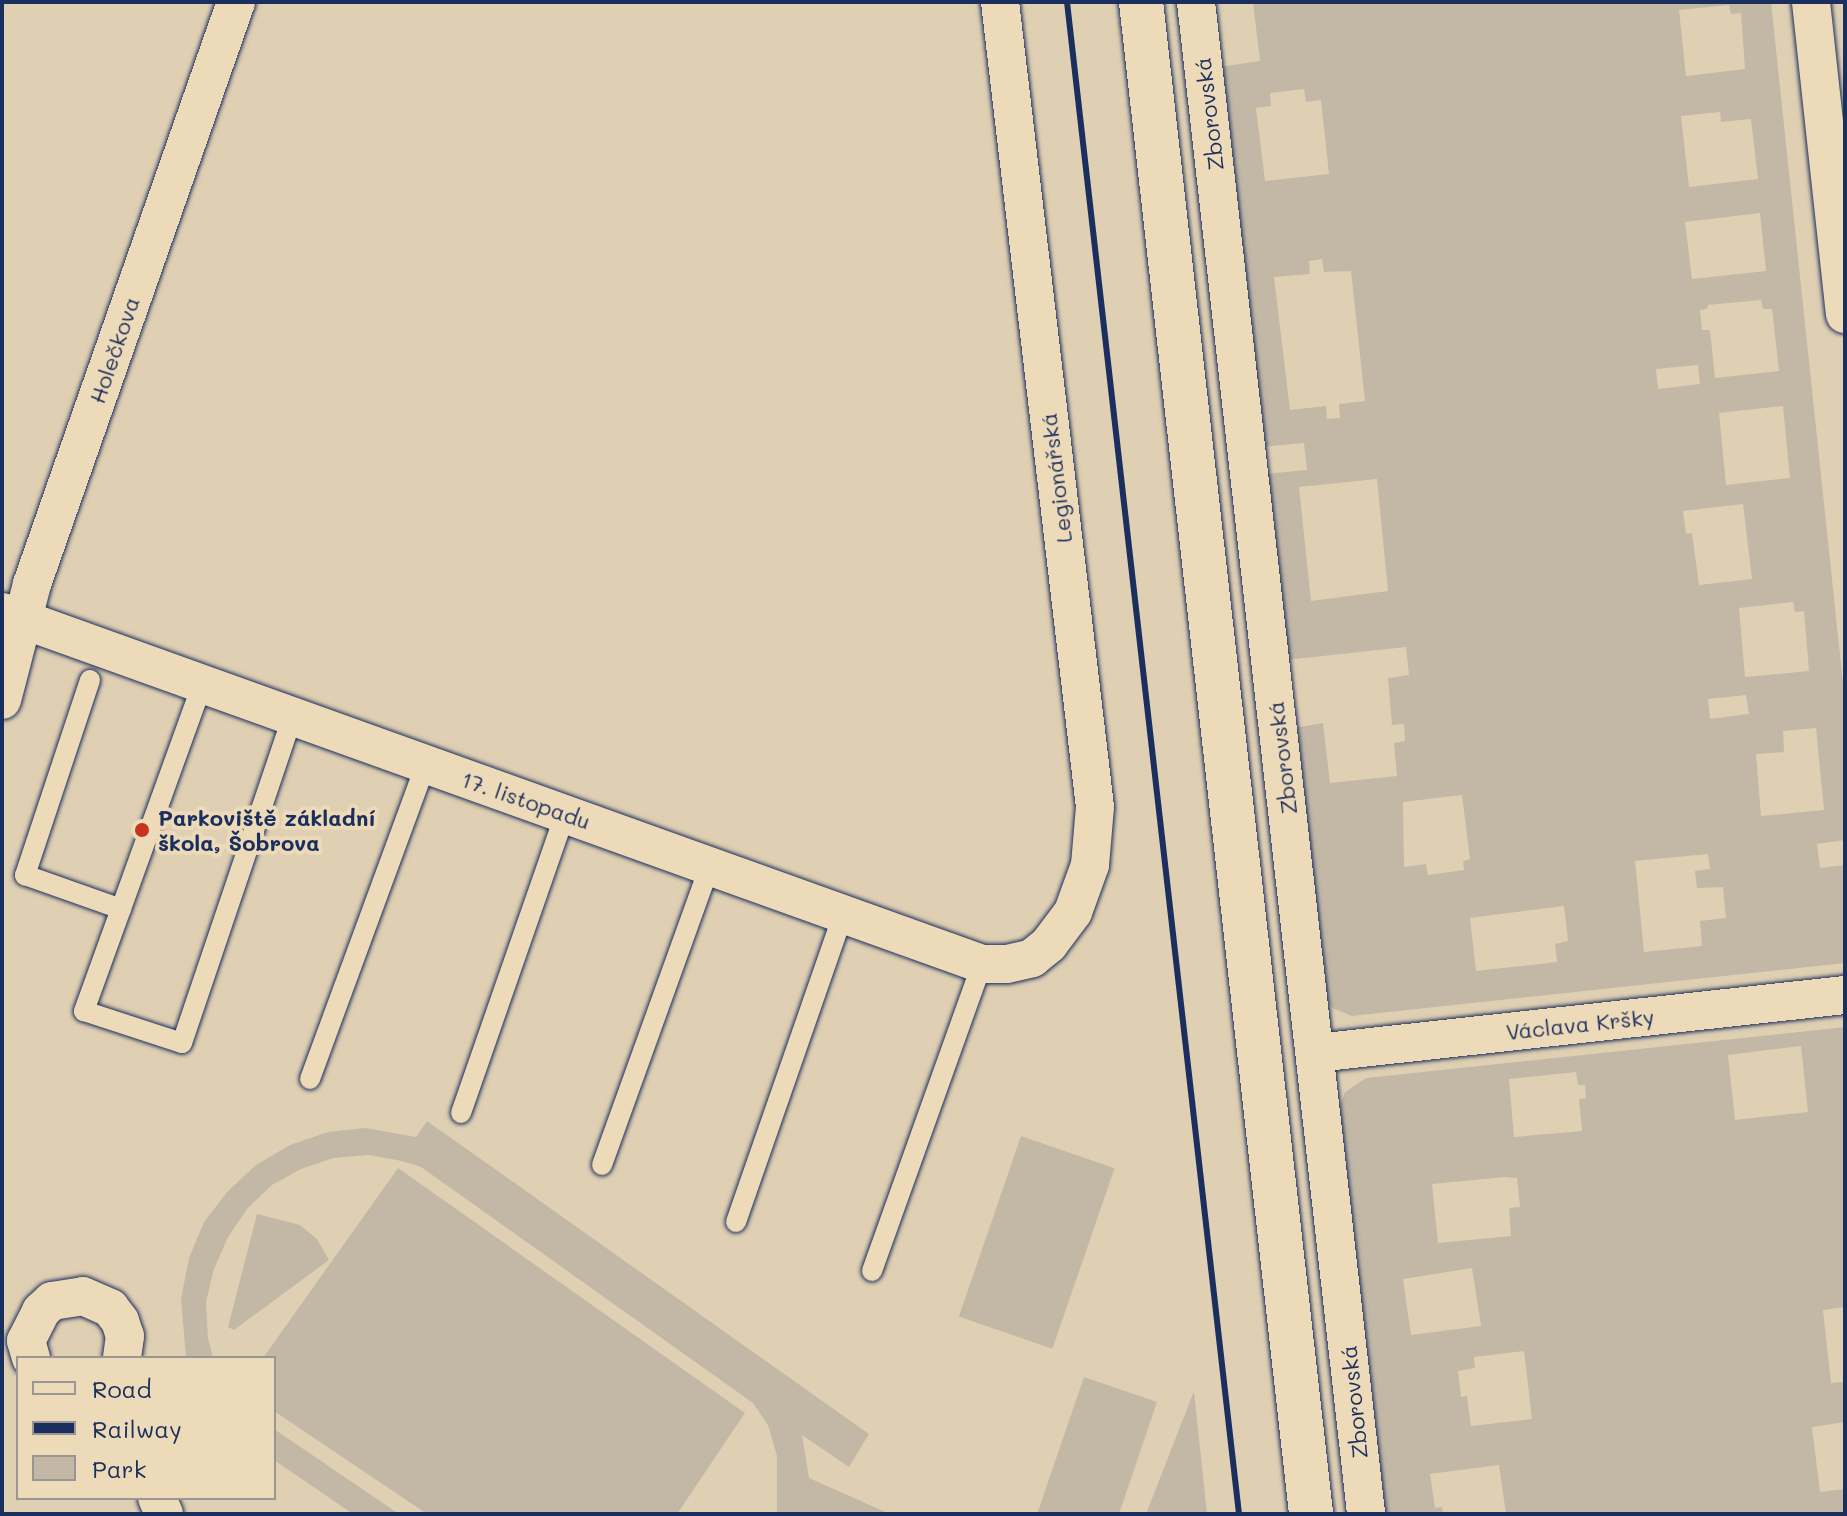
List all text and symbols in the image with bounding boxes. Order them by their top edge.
street label: Zborovská [1189,56,1229,172]
street label: Holečkova [83,293,145,407]
street label: Legionářská [1035,412,1077,544]
street label: Zborovská [1262,700,1302,816]
street label: 17. listopadu [458,766,594,834]
place label: Parkoviště základní škola, Šobrova [158,804,376,856]
marker: Parkoviště základní škola, Šobrova [133,821,151,839]
street label: Václava Kršky [1505,1003,1655,1045]
street label: Zborovská [1335,1344,1373,1460]
legend [16,1356,276,1500]
text: Road [92,1373,152,1404]
text: Railway [92,1413,182,1444]
text: Park [92,1453,146,1484]

